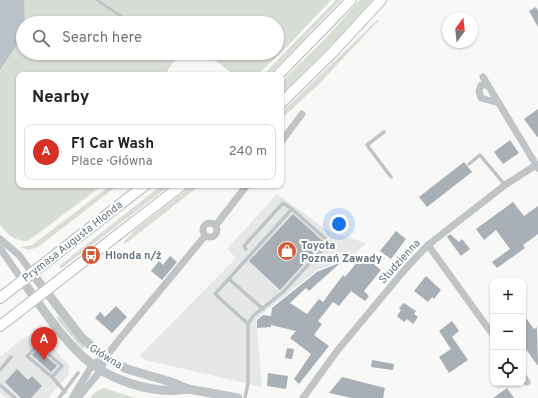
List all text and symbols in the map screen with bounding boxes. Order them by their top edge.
north arrow [442,12,478,48]
search box [16,16,284,60]
icon: search [30,27,52,49]
text: Search here [62,29,142,48]
text: Nearby [32,87,89,109]
text: F1 Car Wash [71,135,154,154]
text: A [41,144,51,160]
text: 240 m [229,144,267,160]
text: Place · Główna [71,154,152,170]
street label: Prymasa Augusta Hlonda [20,198,126,285]
your location [329,214,349,234]
street label: Studzienna [376,236,424,287]
place label: Toyota Poznań Zawady [301,239,382,266]
shop icon: Toyota Poznań Zawady [276,240,298,262]
bus stop icon: Hlonda n/ż [80,244,102,266]
place label: Hlonda n/ż [105,249,162,263]
map controls [490,278,526,386]
button: + [490,278,526,314]
button: − [490,314,526,350]
pin: A [31,327,57,360]
street label: Główna [86,341,125,373]
button: locate [490,350,526,386]

